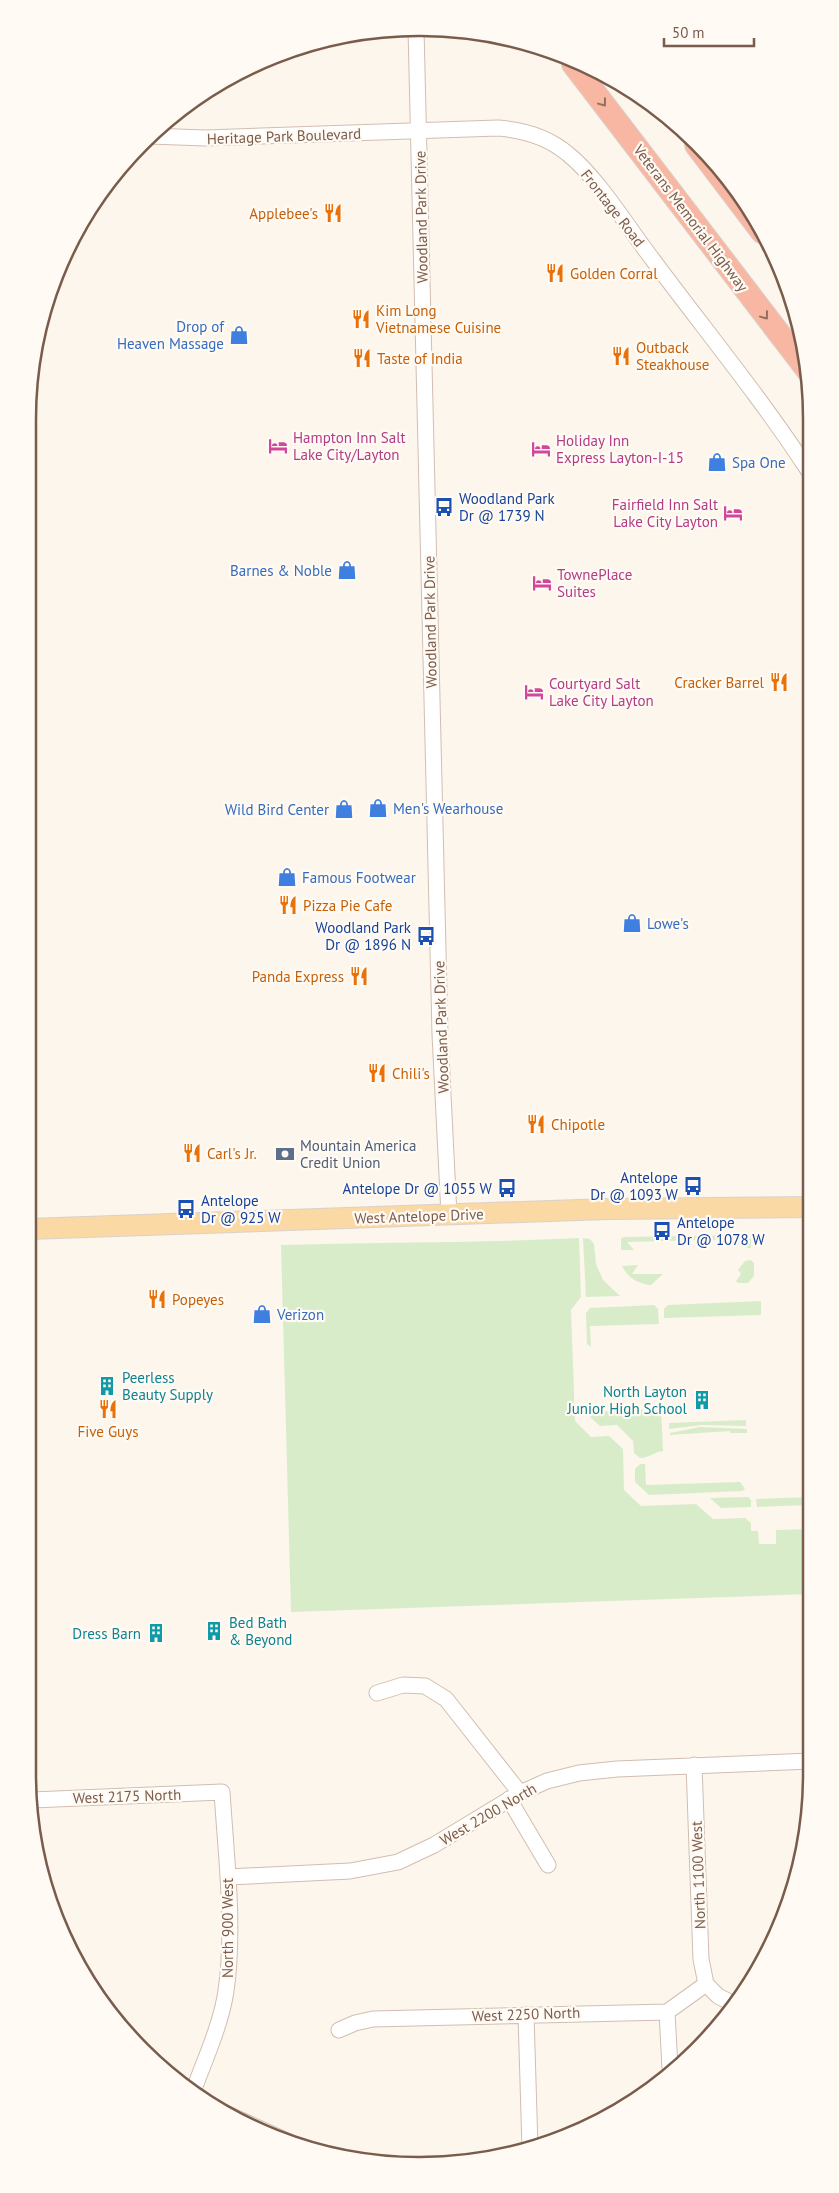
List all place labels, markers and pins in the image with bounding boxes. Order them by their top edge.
restaurant icon: Applebee's [322,202,344,224]
place label: Applebee's [249,204,318,223]
restaurant icon: Golden Corral [544,262,566,284]
place label: Golden Corral [570,264,658,283]
place label: Kim Long Vietnamese Cuisine [375,301,501,337]
restaurant icon: Kim Long Vietnamese Cuisine [350,308,372,330]
place label: Drop of Heaven Massage [117,317,225,353]
shop icon: Drop of Heaven Massage [228,324,250,346]
place label: Outback Steakhouse [636,338,709,374]
restaurant icon: Outback Steakhouse [610,345,632,367]
restaurant icon: Taste of India [351,347,373,369]
place label: Taste of India [377,349,463,368]
place label: Hampton Inn Salt Lake City/Layton [293,428,406,464]
place label: Holiday Inn Express Layton-I-15 [556,431,684,467]
hotel icon: Hampton Inn Salt Lake City/Layton [267,435,289,457]
hotel icon: Holiday Inn Express Layton-I-15 [530,438,552,460]
shop icon: Spa One [706,451,728,473]
place label: Spa One [732,453,786,472]
place label: Woodland Park Dr @ 1739 N [459,489,555,525]
place label: Fairfield Inn Salt Lake City Layton [612,495,718,531]
bus stop icon: Woodland Park Dr @ 1739 N [433,496,455,518]
hotel icon: Fairfield Inn Salt Lake City Layton [722,502,744,524]
shop icon: Barnes & Noble [336,559,358,581]
place label: Barnes & Noble [230,561,332,580]
place label: TownePlace Suites [557,565,632,601]
hotel icon: TownePlace Suites [531,572,553,594]
restaurant icon: Cracker Barrel [768,671,790,693]
place label: Cracker Barrel [674,673,765,692]
place label: Courtyard Salt Lake City Layton [549,674,654,710]
hotel icon: Courtyard Salt Lake City Layton [523,681,545,703]
shop icon: Men's Wearhouse [367,797,389,819]
shop icon: Wild Bird Center [333,798,355,820]
place label: Men's Wearhouse [393,799,503,818]
place label: Wild Bird Center [225,800,329,819]
shop icon: Famous Footwear [276,866,298,888]
place label: Famous Footwear [302,868,416,887]
restaurant icon: Pizza Pie Cafe [277,894,299,916]
place label: Pizza Pie Cafe [303,896,392,915]
shop icon: Lowe's [621,912,643,934]
place label: Lowe's [647,914,689,933]
place label: Woodland Park Dr @ 1896 N [315,918,412,954]
bus stop icon: Woodland Park Dr @ 1896 N [415,925,437,947]
restaurant icon: Panda Express [348,965,370,987]
place label: Panda Express [252,967,344,986]
restaurant icon: Chili's [366,1062,388,1084]
place label: Chili's [392,1064,430,1083]
restaurant icon: Chipotle [525,1113,547,1135]
place label: Chipotle [551,1115,605,1134]
place label: Mountain America Credit Union [300,1136,416,1172]
restaurant icon: Carl's Jr. [181,1142,203,1164]
bank icon: Mountain America Credit Union [274,1143,296,1165]
place label: Carl's Jr. [207,1144,257,1163]
place label: Antelope Dr @ 1093 W [590,1168,679,1204]
bus stop icon: Antelope Dr @ 1093 W [682,1175,704,1197]
bus stop icon: Antelope Dr @ 1055 W [496,1177,518,1199]
place label: Antelope Dr @ 1055 W [343,1179,493,1198]
place label: Antelope Dr @ 925 W [201,1191,281,1227]
bus stop icon: Antelope Dr @ 925 W [175,1198,197,1220]
place label: Antelope Dr @ 1078 W [677,1213,765,1249]
bus stop icon: Antelope Dr @ 1078 W [651,1220,673,1242]
restaurant icon: Popeyes [146,1288,168,1310]
place label: Popeyes [172,1290,224,1309]
shop icon: Verizon [251,1303,273,1325]
place label: Verizon [276,1305,324,1324]
place label: Peerless Beauty Supply [122,1368,213,1404]
building icon: Peerless Beauty Supply [96,1375,118,1397]
place label: North Layton Junior High School [566,1382,688,1418]
building icon: North Layton Junior High School [691,1389,713,1411]
restaurant icon: Five Guys [97,1398,119,1420]
place label: Five Guys [77,1422,139,1441]
place label: Bed Bath & Beyond [229,1613,292,1649]
building icon: Bed Bath & Beyond [203,1620,225,1642]
building icon: Dress Barn [145,1622,167,1644]
place label: Dress Barn [72,1624,141,1643]

